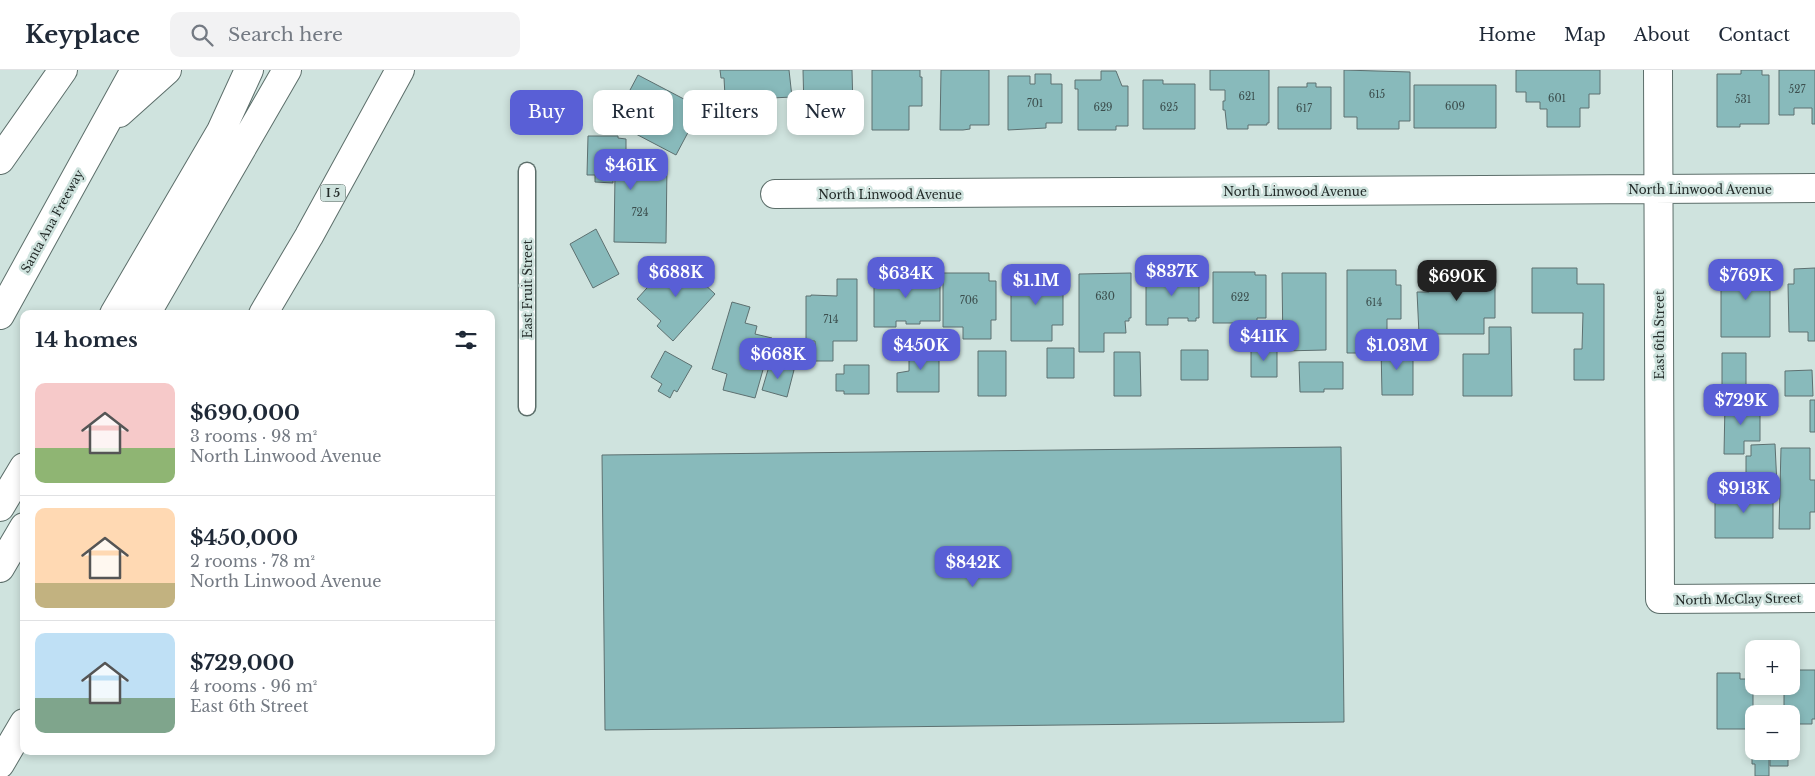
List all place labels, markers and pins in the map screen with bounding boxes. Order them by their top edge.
pin: $461K [596,148,666,191]
pin: $837K [1137,254,1207,297]
pin: $688K [641,256,711,298]
pin: $634K [871,256,941,299]
pin: $769K [1711,258,1781,301]
pin: $690K [1422,260,1492,302]
pin: $1.1M [1001,264,1071,306]
pin: $411K [1229,320,1299,362]
pin: $450K [886,328,956,371]
pin: $1.03M [1356,328,1438,371]
pin: $668K [743,338,813,380]
pin: $729K [1706,384,1776,426]
pin: $913K [1709,472,1779,514]
pin: $842K [938,546,1008,588]

